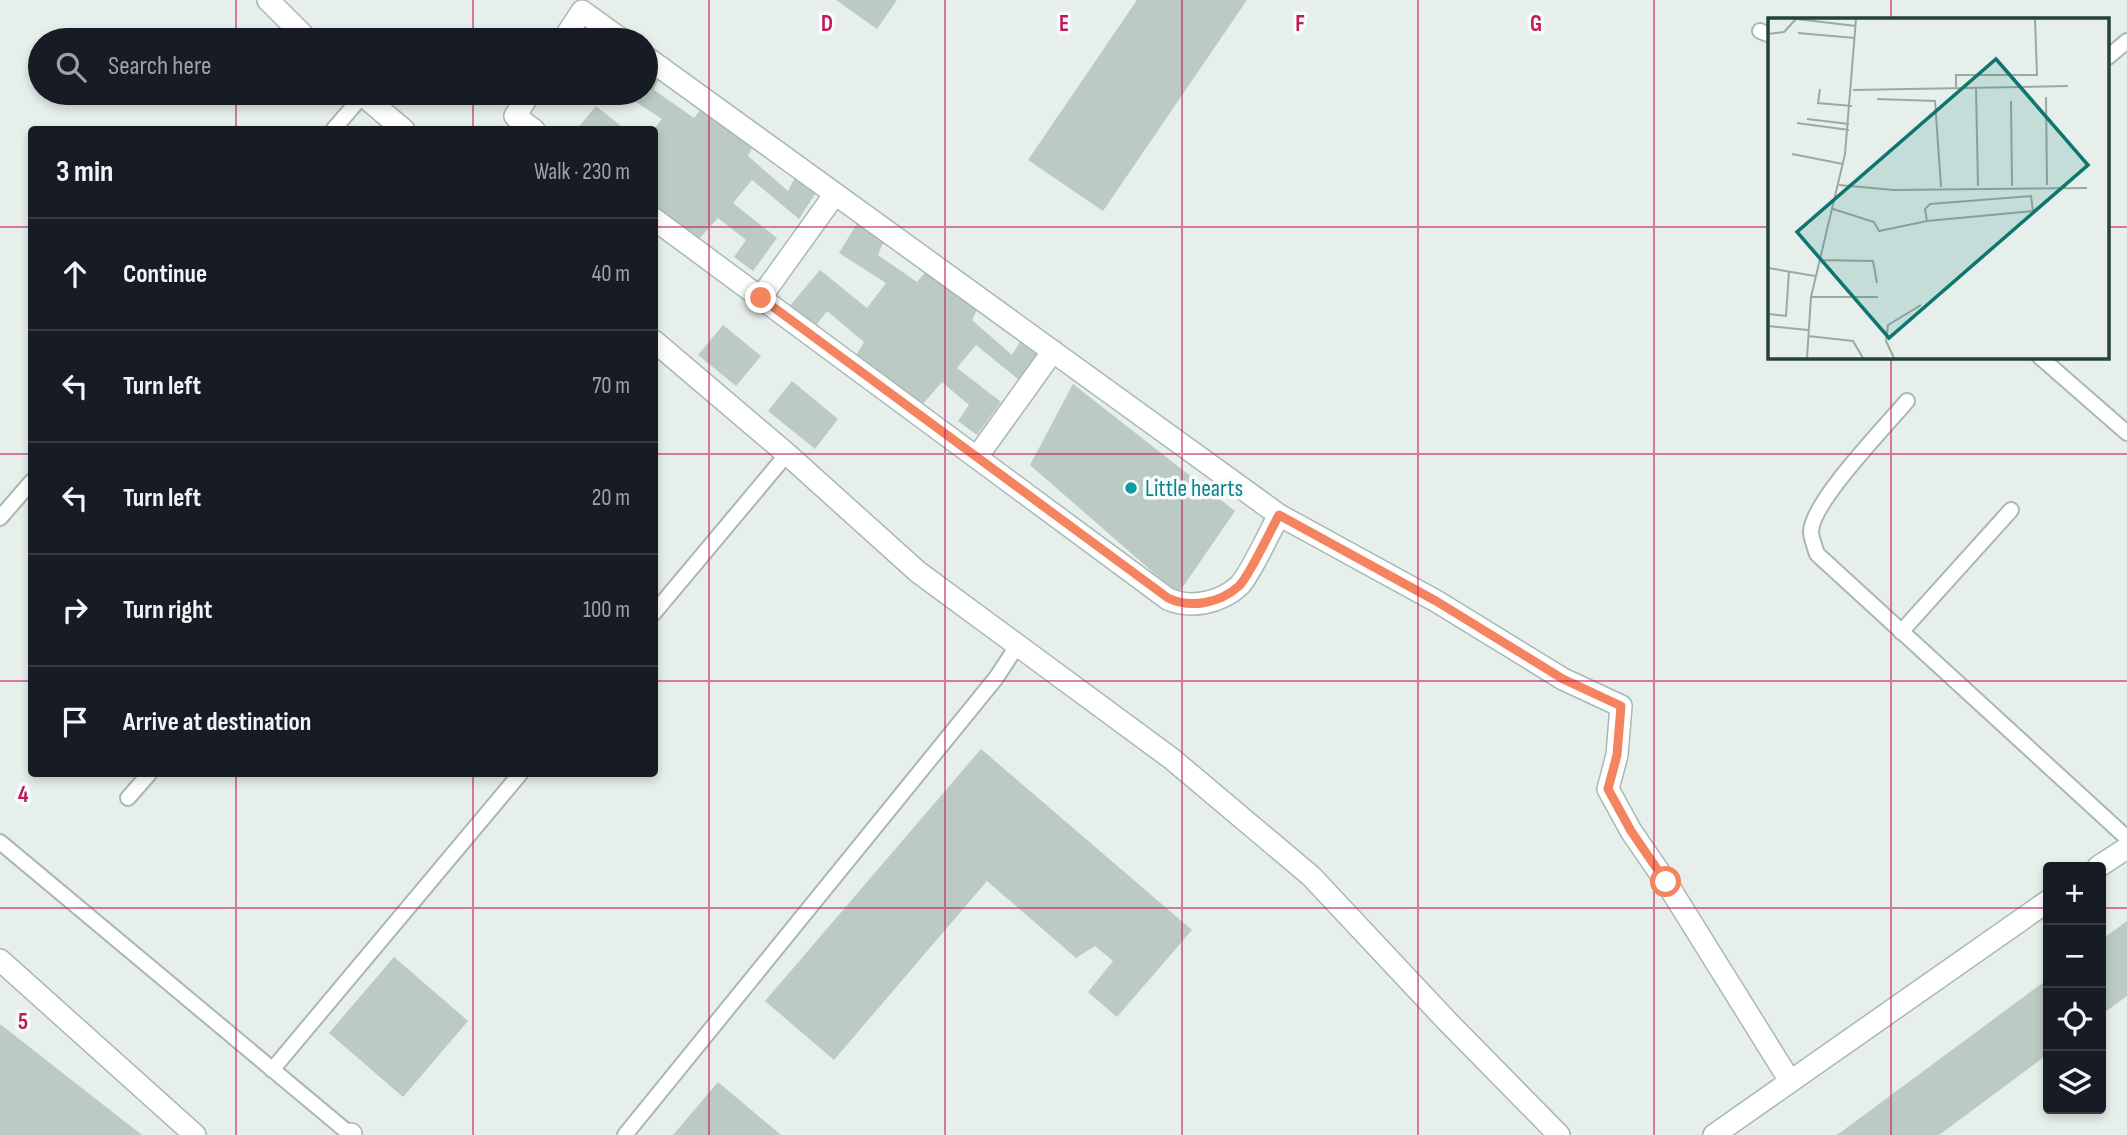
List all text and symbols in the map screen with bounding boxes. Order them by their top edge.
text: D [821,10,833,38]
text: E [1059,10,1069,38]
text: F [1295,10,1305,38]
text: G [1530,10,1542,38]
inset map [1768,18,2110,359]
search box [28,28,658,105]
icon: search [52,48,90,86]
text: Search here [108,51,211,82]
text: 3 min [56,154,113,190]
text: Walk · 230 m [534,158,630,186]
icon: ahead [56,255,94,293]
text: Continue [123,259,207,290]
text: 40 m [592,260,630,288]
route end [745,282,776,313]
icon: left [56,367,94,405]
text: Turn left [123,371,201,402]
text: 70 m [592,372,630,400]
place label: Little hearts [1145,474,1243,503]
icon: left [56,479,94,517]
marker: Little hearts [1123,480,1139,496]
text: Turn left [123,483,201,514]
text: 20 m [592,484,630,512]
icon: right [56,591,94,629]
text: Turn right [123,595,212,626]
text: 100 m [583,596,630,624]
icon: arrive [56,703,94,741]
text: Arrive at destination [123,707,311,738]
text: 4 [18,781,29,809]
map controls [2043,862,2106,1114]
button: + [2043,862,2106,925]
route start [1650,866,1681,897]
button: − [2043,925,2106,988]
button: locate [2043,988,2106,1051]
text: 5 [18,1008,28,1036]
button: layers [2043,1051,2106,1114]

